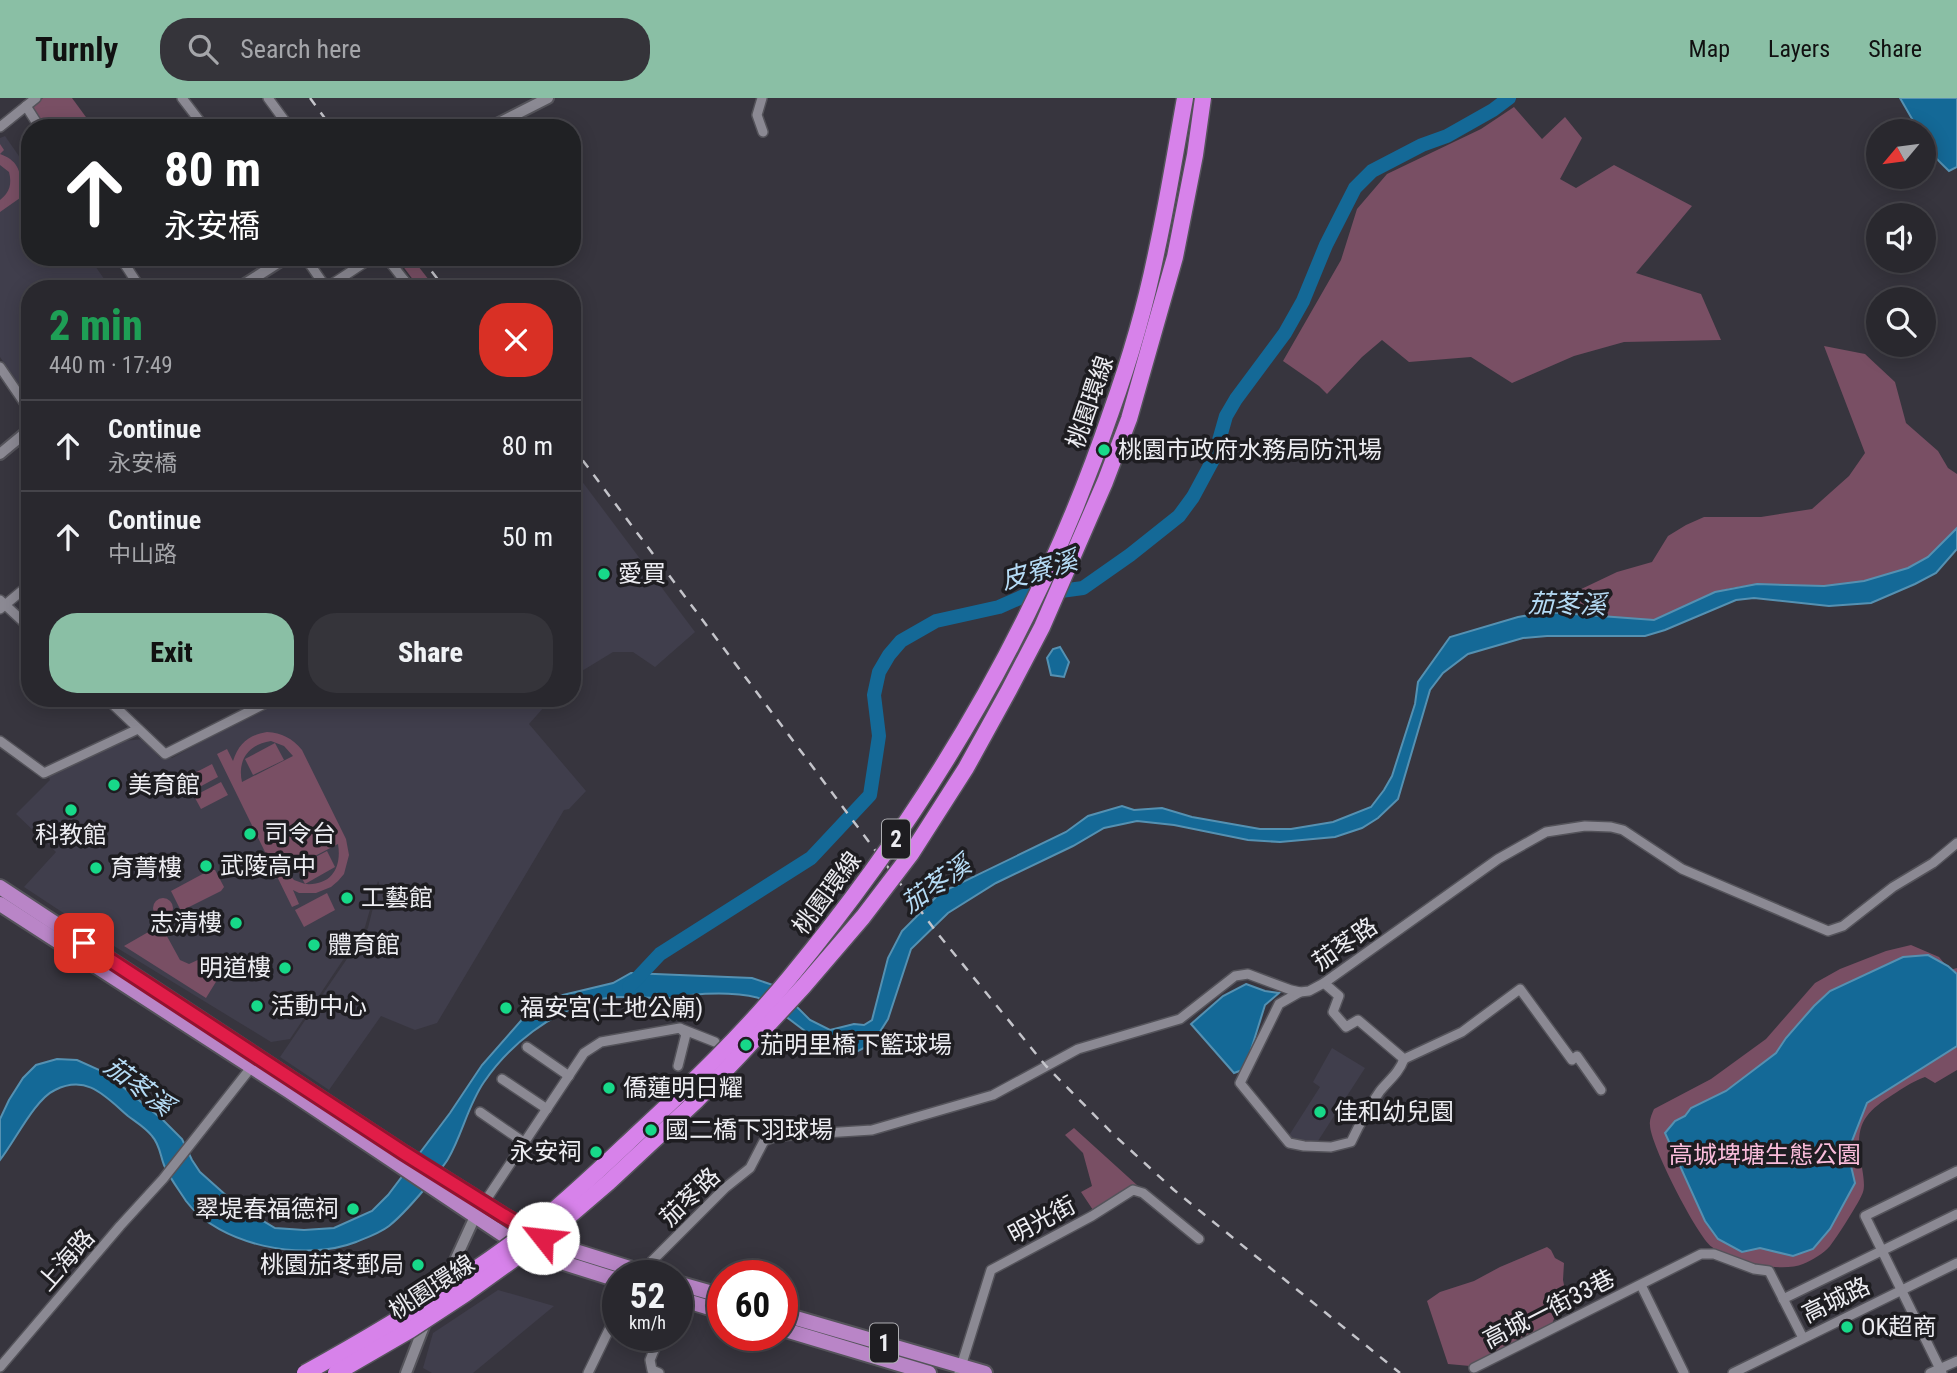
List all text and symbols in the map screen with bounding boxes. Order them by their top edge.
search box [160,18,650,81]
text: Turnly [35,30,118,69]
icon: search [184,30,222,68]
text: Search here [240,34,361,64]
text: Map [1689,35,1730,63]
text: Layers [1768,35,1830,63]
text: Share [1868,35,1922,63]
north arrow [1866,119,1936,189]
map controls [1866,119,1936,357]
text: 80 m [164,141,261,198]
icon: ahead [49,147,140,238]
button: sound [1866,203,1936,273]
text: 永安橋 [164,207,260,245]
button: search [1866,287,1936,357]
text: 2 min [49,301,143,350]
button: close [479,303,553,377]
text: 440 m · 17:49 [49,352,173,379]
street label: 桃園環線 [1061,352,1119,452]
text: Continue [108,414,201,444]
icon: ahead [49,427,87,465]
text: 80 m [502,431,553,461]
place label: 桃園市政府水務局防汛場 [1118,436,1382,464]
marker: 桃園市政府水務局防汛場 [1096,442,1112,458]
text: 永安橋 [108,450,177,477]
text: Continue [108,505,201,535]
icon: ahead [49,518,87,556]
text: 50 m [502,522,553,552]
text: 中山路 [108,541,177,568]
water label: 皮寮溪 [997,544,1084,595]
place label: 愛買 [618,560,666,588]
marker: 愛買 [596,566,612,582]
water label: 茄苳溪 [1528,588,1610,620]
button: Exit [49,613,294,693]
button: Share [308,613,553,693]
place label: 美育館 [128,771,200,799]
marker: 美育館 [106,777,122,793]
marker: 科教館 [63,802,79,818]
place label: 司令台 [264,820,336,848]
road number: 2 [882,820,910,859]
place label: 科教館 [35,821,107,849]
marker: 司令台 [242,826,258,842]
street label: 桃園環線 [787,846,867,940]
water label: 茄苳溪 [895,847,980,919]
place label: 武陵高中 [220,852,316,880]
place label: 育菁樓 [110,854,182,882]
marker: 武陵高中 [198,858,214,874]
marker: 育菁樓 [88,860,104,876]
place label: 工藝館 [361,884,433,912]
marker: 工藝館 [339,890,355,906]
place label: 志清樓 [150,909,222,937]
street label: 茄苳路 [1307,912,1383,976]
pin [54,913,114,973]
marker: 志清樓 [228,915,244,931]
icon: arrive [65,924,103,962]
place label: 體育館 [328,931,400,959]
marker: 體育館 [306,937,322,953]
place label: 明道樓 [199,954,271,982]
marker: 明道樓 [277,960,293,976]
place label: 活動中心 [271,992,367,1020]
place label: 福安宮(土地公廟) [520,994,703,1022]
marker: 活動中心 [249,998,265,1014]
marker: 福安宮(土地公廟) [498,1000,514,1016]
place label: 茄明里橋下籃球場 [760,1031,952,1059]
marker: 茄明里橋下籃球場 [738,1037,754,1053]
water label: 茄苳溪 [99,1051,182,1124]
place label: 僑蓮明日耀 [623,1074,743,1102]
marker: 僑蓮明日耀 [601,1080,617,1096]
place label: 佳和幼兒園 [1334,1098,1454,1126]
marker: 佳和幼兒園 [1312,1104,1328,1120]
place label: 國二橋下羽球場 [665,1116,833,1144]
marker: 國二橋下羽球場 [643,1122,659,1138]
place label: 永安祠 [510,1138,582,1166]
park label: 高城埤塘生態公園 [1669,1141,1861,1169]
marker: 永安祠 [588,1144,604,1160]
street label: 茄苳路 [654,1162,726,1232]
street label: 明光街 [1004,1191,1080,1249]
place label: 翠堤春福德祠 [195,1195,339,1223]
marker: 翠堤春福德祠 [345,1201,361,1217]
position arrow [506,1201,580,1275]
street label: 上海路 [32,1224,100,1296]
street label: 桃園環線 [384,1249,480,1325]
place label: 桃園茄苳郵局 [260,1251,404,1279]
marker: 桃園茄苳郵局 [410,1257,426,1273]
speed limit sign: 60 [707,1260,798,1351]
street label: 高城一街33巷 [1479,1264,1619,1354]
street label: 高城路 [1798,1272,1874,1328]
text: 52 [630,1276,665,1317]
text: km/h [629,1312,666,1333]
place label: OK超商 [1861,1313,1937,1341]
marker: OK超商 [1839,1319,1855,1335]
road number: 1 [870,1324,898,1362]

